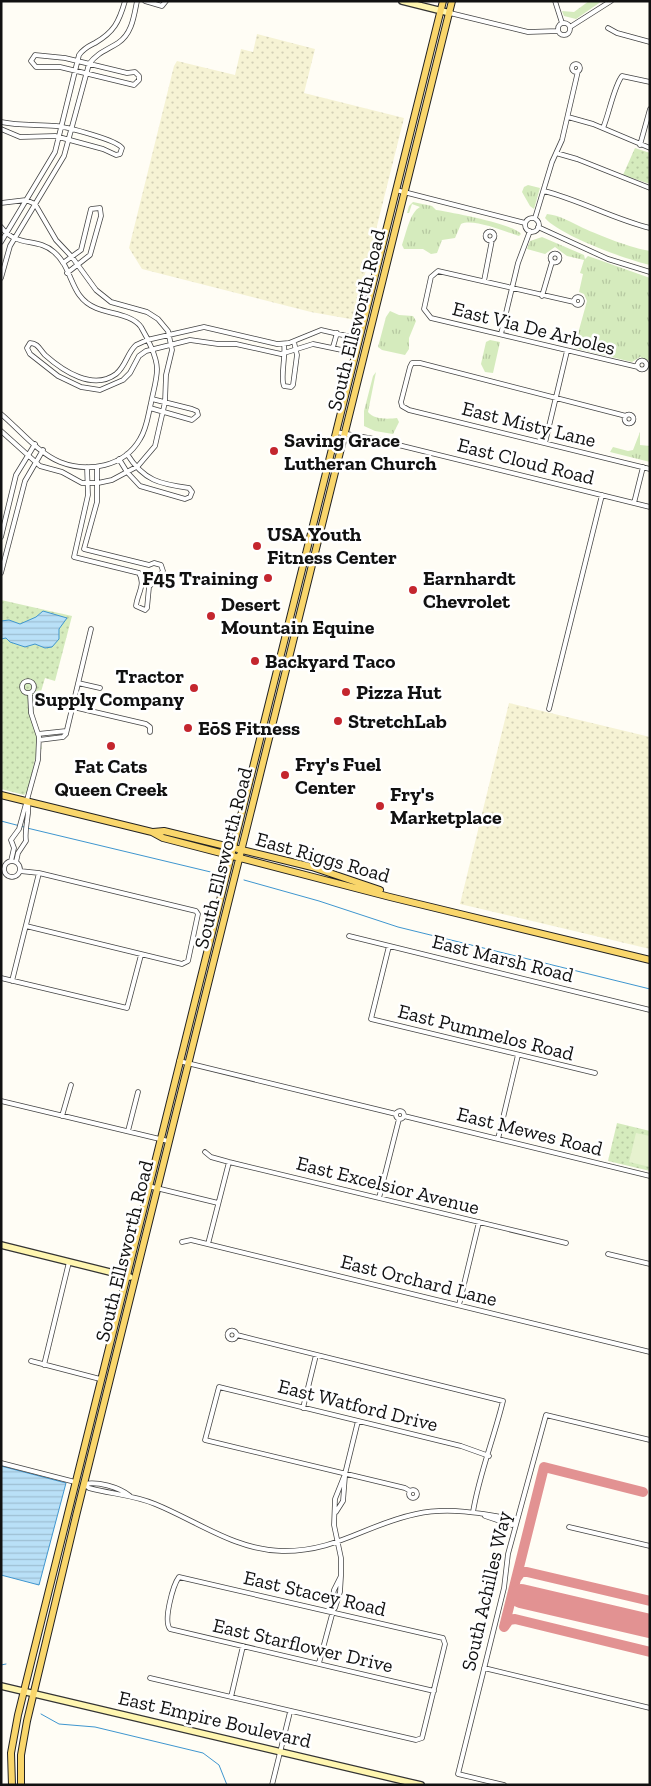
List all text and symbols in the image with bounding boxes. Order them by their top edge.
street label: South Ellsworth Road [322,227,390,413]
street label: East Via De Arboles [450,296,618,360]
street label: East Misty Lane [460,396,598,452]
place label: Saving Grace Lutheran Church [284,428,437,475]
street label: East Cloud Road [455,432,597,490]
marker: Saving Grace Lutheran Church [268,445,280,457]
place label: USA Youth Fitness Center [267,522,397,569]
marker: USA Youth Fitness Center [251,540,263,552]
place label: F45 Training [142,566,259,590]
place label: Earnhardt Chevrolet [423,566,517,613]
marker: F45 Training [262,572,274,584]
marker: Earnhardt Chevrolet [407,584,419,596]
place label: Desert Mountain Equine [221,592,375,639]
marker: Desert Mountain Equine [205,610,217,622]
place label: Backyard Taco [265,649,396,673]
marker: Backyard Taco [249,655,261,667]
place label: Tractor Supply Company [35,664,184,711]
place label: Pizza Hut [356,680,442,704]
marker: Tractor Supply Company [188,682,200,694]
marker: Pizza Hut [340,686,352,698]
place label: StretchLab [348,709,447,733]
marker: StretchLab [332,715,344,727]
place label: EōS Fitness [198,716,300,740]
marker: EōS Fitness [182,722,194,734]
marker: Fat Cats Queen Creek [105,740,117,752]
place label: Fry's Fuel Center [295,752,382,799]
place label: Fat Cats Queen Creek [54,754,168,801]
street label: South Ellsworth Road [189,765,257,951]
marker: Fry's Fuel Center [279,769,291,781]
place label: Fry's Marketplace [390,782,502,829]
marker: Fry's Marketplace [374,800,386,812]
street label: East Riggs Road [253,826,393,888]
street label: East Marsh Road [430,929,576,987]
street label: East Pummelos Road [395,999,577,1065]
street label: East Mewes Road [455,1101,605,1161]
street label: East Excelsior Avenue [294,1151,482,1219]
street label: South Ellsworth Road [90,1158,158,1344]
street label: East Orchard Lane [338,1249,500,1311]
street label: East Watford Drive [276,1374,440,1436]
street label: South Achilles Way [456,1508,516,1673]
street label: East Stacey Road [241,1565,389,1621]
street label: East Starflower Drive [211,1613,395,1677]
street label: East Empire Boulevard [116,1685,314,1753]

